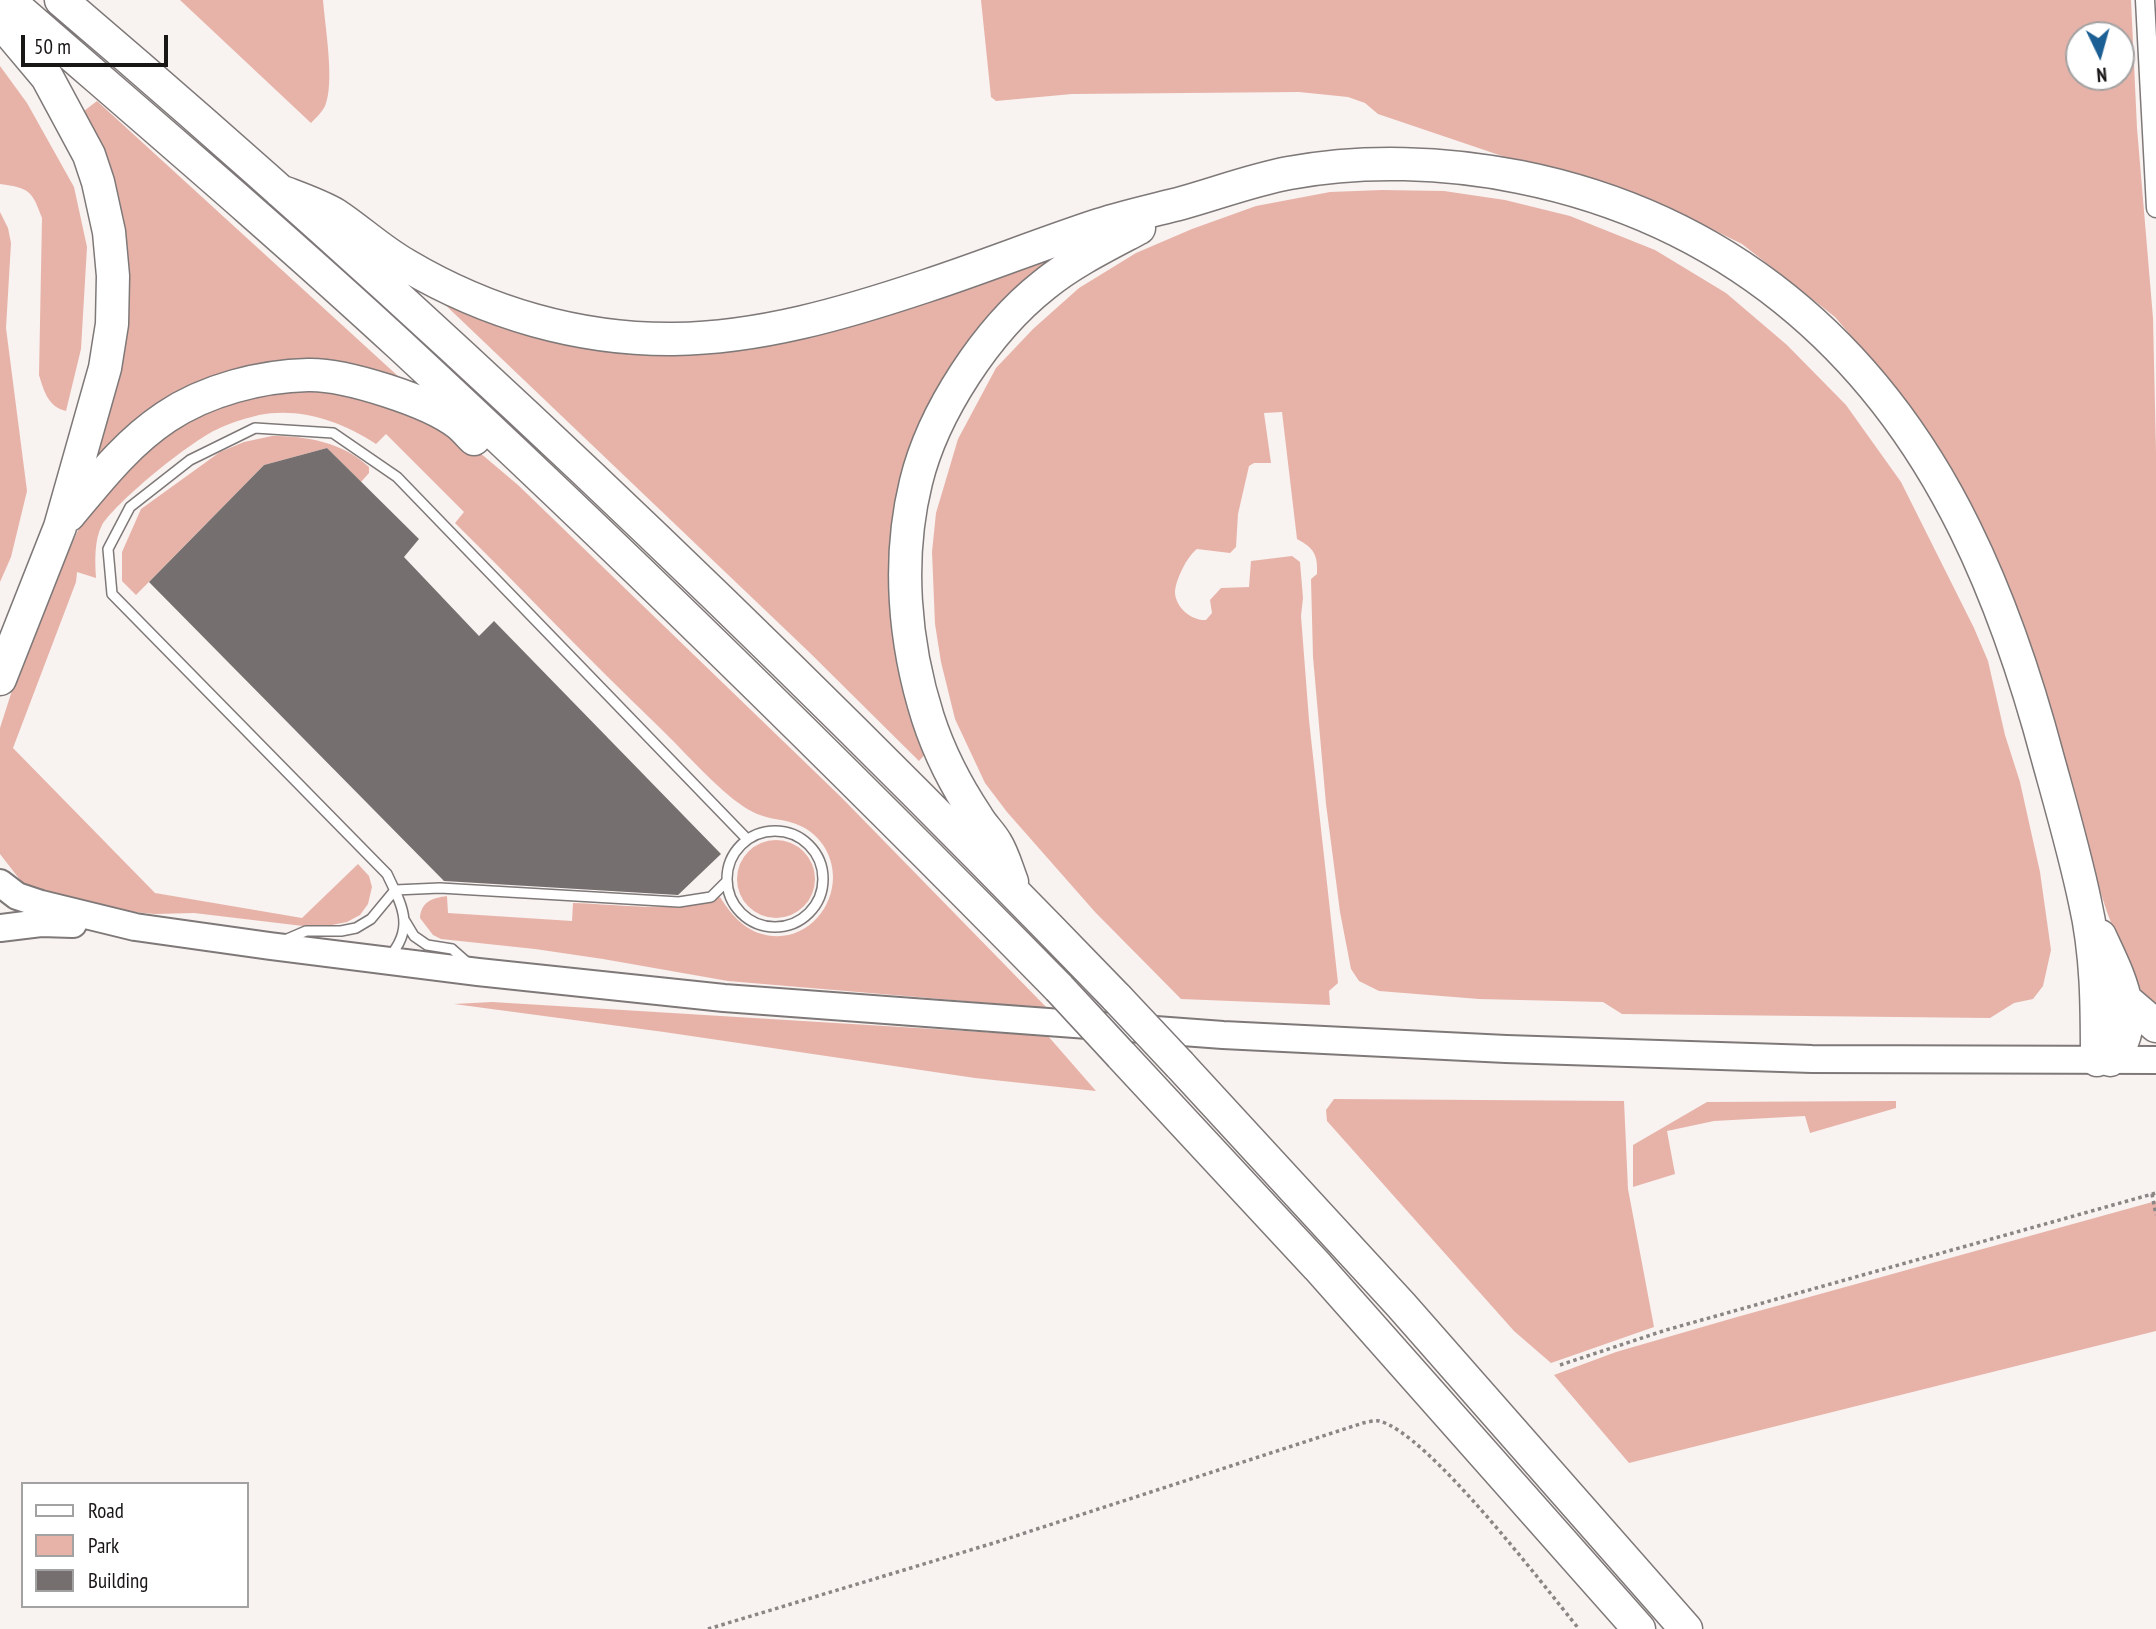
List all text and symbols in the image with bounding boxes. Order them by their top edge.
scale bar [24,21,172,65]
north arrow [2065,21,2135,91]
text: 50 m [34,33,71,60]
text: N [2096,63,2108,87]
legend [21,1482,248,1608]
text: Road [88,1497,124,1524]
text: Park [88,1532,119,1559]
text: Building [88,1567,148,1594]

